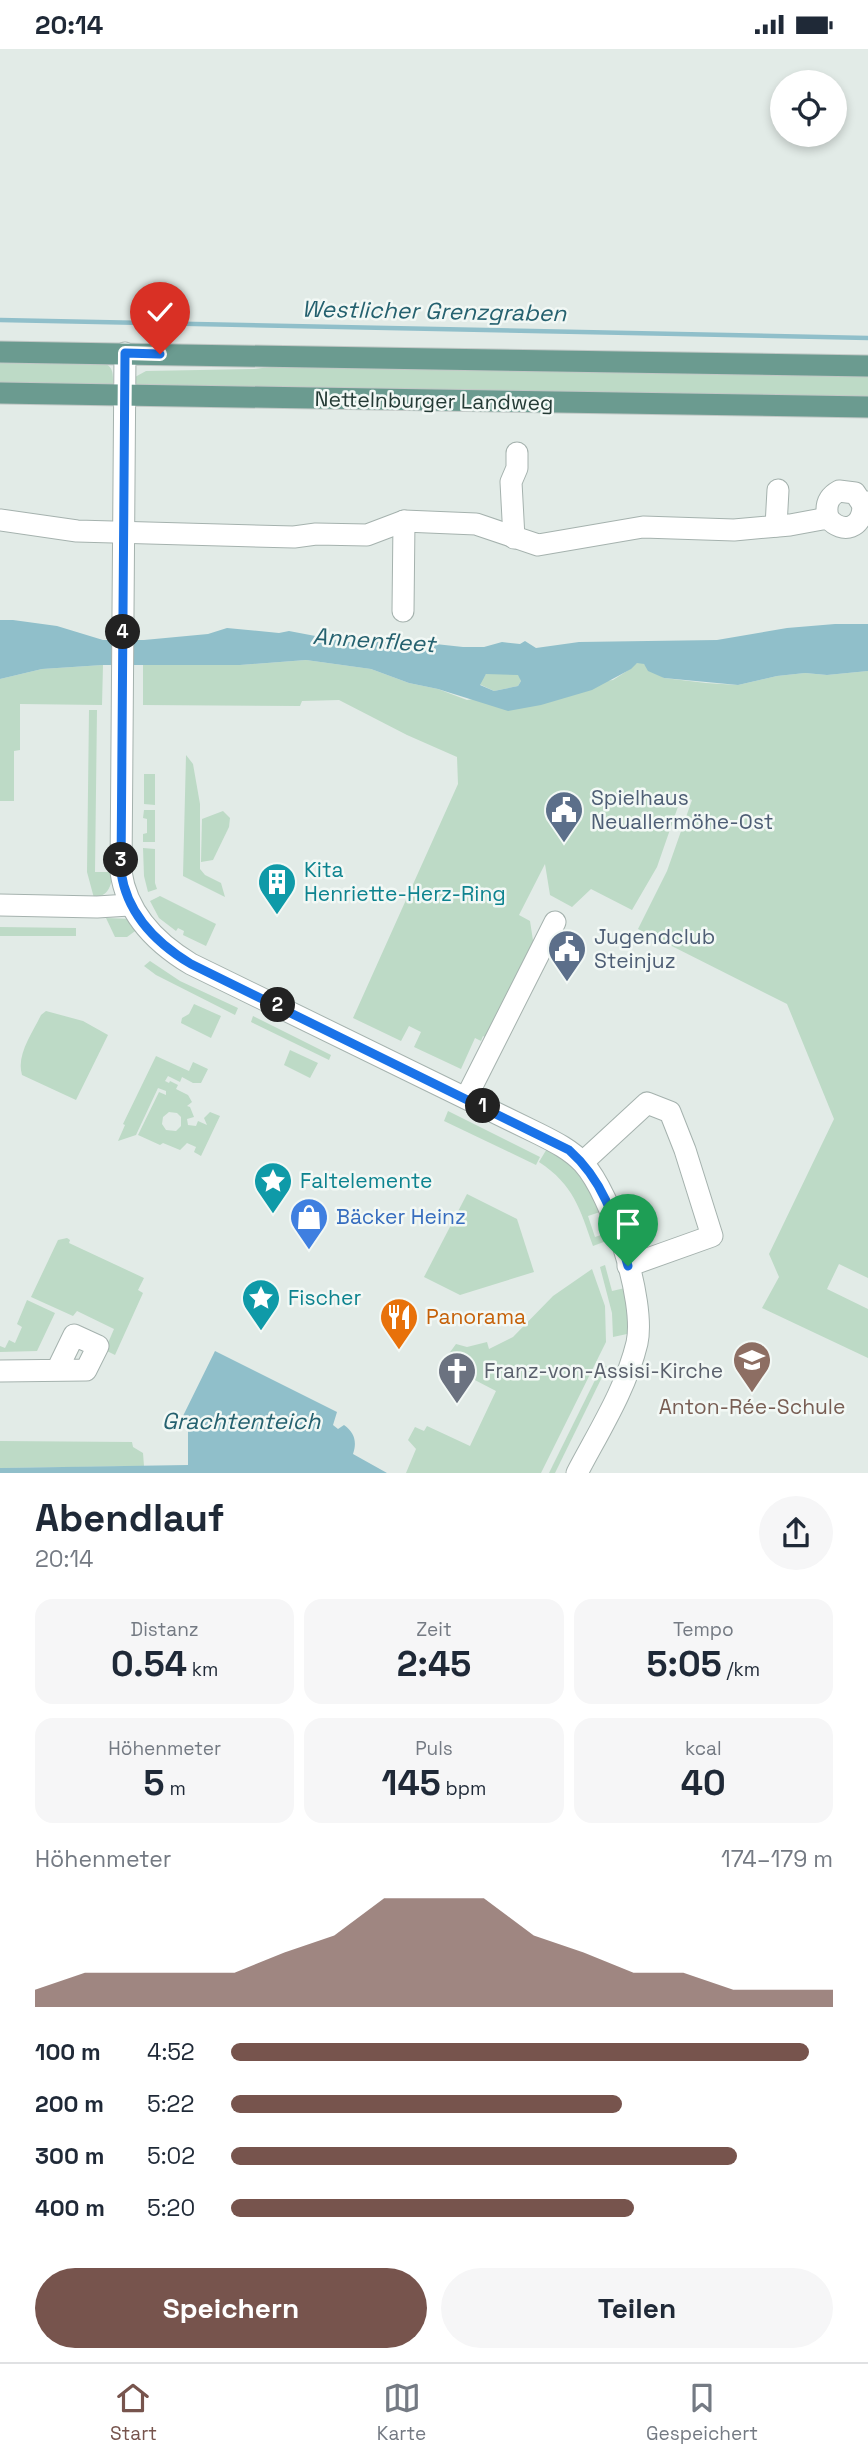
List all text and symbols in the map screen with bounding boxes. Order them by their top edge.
text: 20:14 [35,8,103,42]
map controls [770,70,847,147]
button: locate [770,70,847,147]
pin [130,282,190,354]
icon: check [141,293,179,331]
water label: Westlicher Grenzgraben [301,294,567,328]
street label: Nettelnburger Landweg [314,385,554,416]
pin: 4 [106,615,140,649]
text: 4 [116,619,129,644]
water label: Annenfleet [312,621,439,659]
place label: Spielhaus Neuallermöhe-Ost [591,784,773,835]
public building icon: Spielhaus Neuallermöhe-Ost [543,789,585,844]
pin: 3 [104,843,138,877]
text: 3 [115,847,126,872]
place label: Kita Henriette-Herz-Ring [304,856,506,907]
building icon: Kita Henriette-Herz-Ring [256,861,298,916]
place label: Jugendclub Steinjuz [594,923,715,974]
public building icon: Jugendclub Steinjuz [546,928,588,983]
pin: 2 [260,988,296,1023]
text: 2 [272,992,283,1017]
pin: 1 [466,1089,500,1123]
text: 1 [478,1093,487,1118]
place icon: Faltelemente [252,1160,294,1215]
place label: Faltelemente [300,1167,432,1194]
pin [598,1194,658,1266]
shop icon: Bäcker Heinz [288,1196,330,1251]
place label: Bäcker Heinz [336,1203,466,1230]
icon: arrive [609,1205,647,1243]
place icon: Fischer [240,1277,282,1332]
place label: Fischer [288,1284,361,1311]
restaurant icon: Panorama [378,1296,420,1351]
place label: Panorama [426,1303,526,1330]
school or university icon: Anton-Rée-Schule [731,1339,773,1394]
church icon: Franz-von-Assisi-Kirche [436,1350,478,1405]
place label: Franz-von-Assisi-Kirche [484,1357,723,1384]
place label: Anton-Rée-Schule [659,1393,845,1420]
water label: Grachtenteich [162,1406,321,1436]
text: Abendlauf [35,1494,224,1542]
button: share [759,1496,833,1570]
text: 20:14 [35,1544,93,1574]
text: Distanz [131,1617,199,1642]
text: Zeit [416,1617,452,1642]
text: Tempo [673,1617,734,1642]
text: 0.54 [111,1642,187,1686]
text: 2:45 [397,1642,471,1686]
text: 5:05 [647,1642,722,1686]
text: km [187,1657,218,1682]
text: /km [722,1657,760,1682]
text: Höhenmeter [108,1736,221,1761]
text: Puls [415,1736,453,1761]
text: kcal [685,1736,722,1761]
text: 5 [144,1761,165,1805]
text: 145 [382,1761,441,1805]
text: 40 [681,1761,726,1805]
text: m [165,1776,186,1801]
text: bpm [441,1776,486,1801]
text: Höhenmeter [35,1844,172,1874]
text: 174–179 m [721,1844,833,1874]
text: 100 m [35,2037,101,2067]
text: 4:52 [147,2037,195,2067]
text: 200 m [35,2089,104,2119]
text: 5:22 [147,2089,194,2119]
text: 300 m [35,2141,104,2171]
text: 5:02 [147,2141,195,2171]
text: 400 m [35,2193,105,2223]
text: 5:20 [147,2193,195,2223]
button: Speichern [35,2268,427,2348]
button: Teilen [441,2268,833,2348]
tab: Start [110,2379,157,2446]
tab: Karte [377,2379,426,2446]
tab: Gespeichert [646,2379,758,2446]

